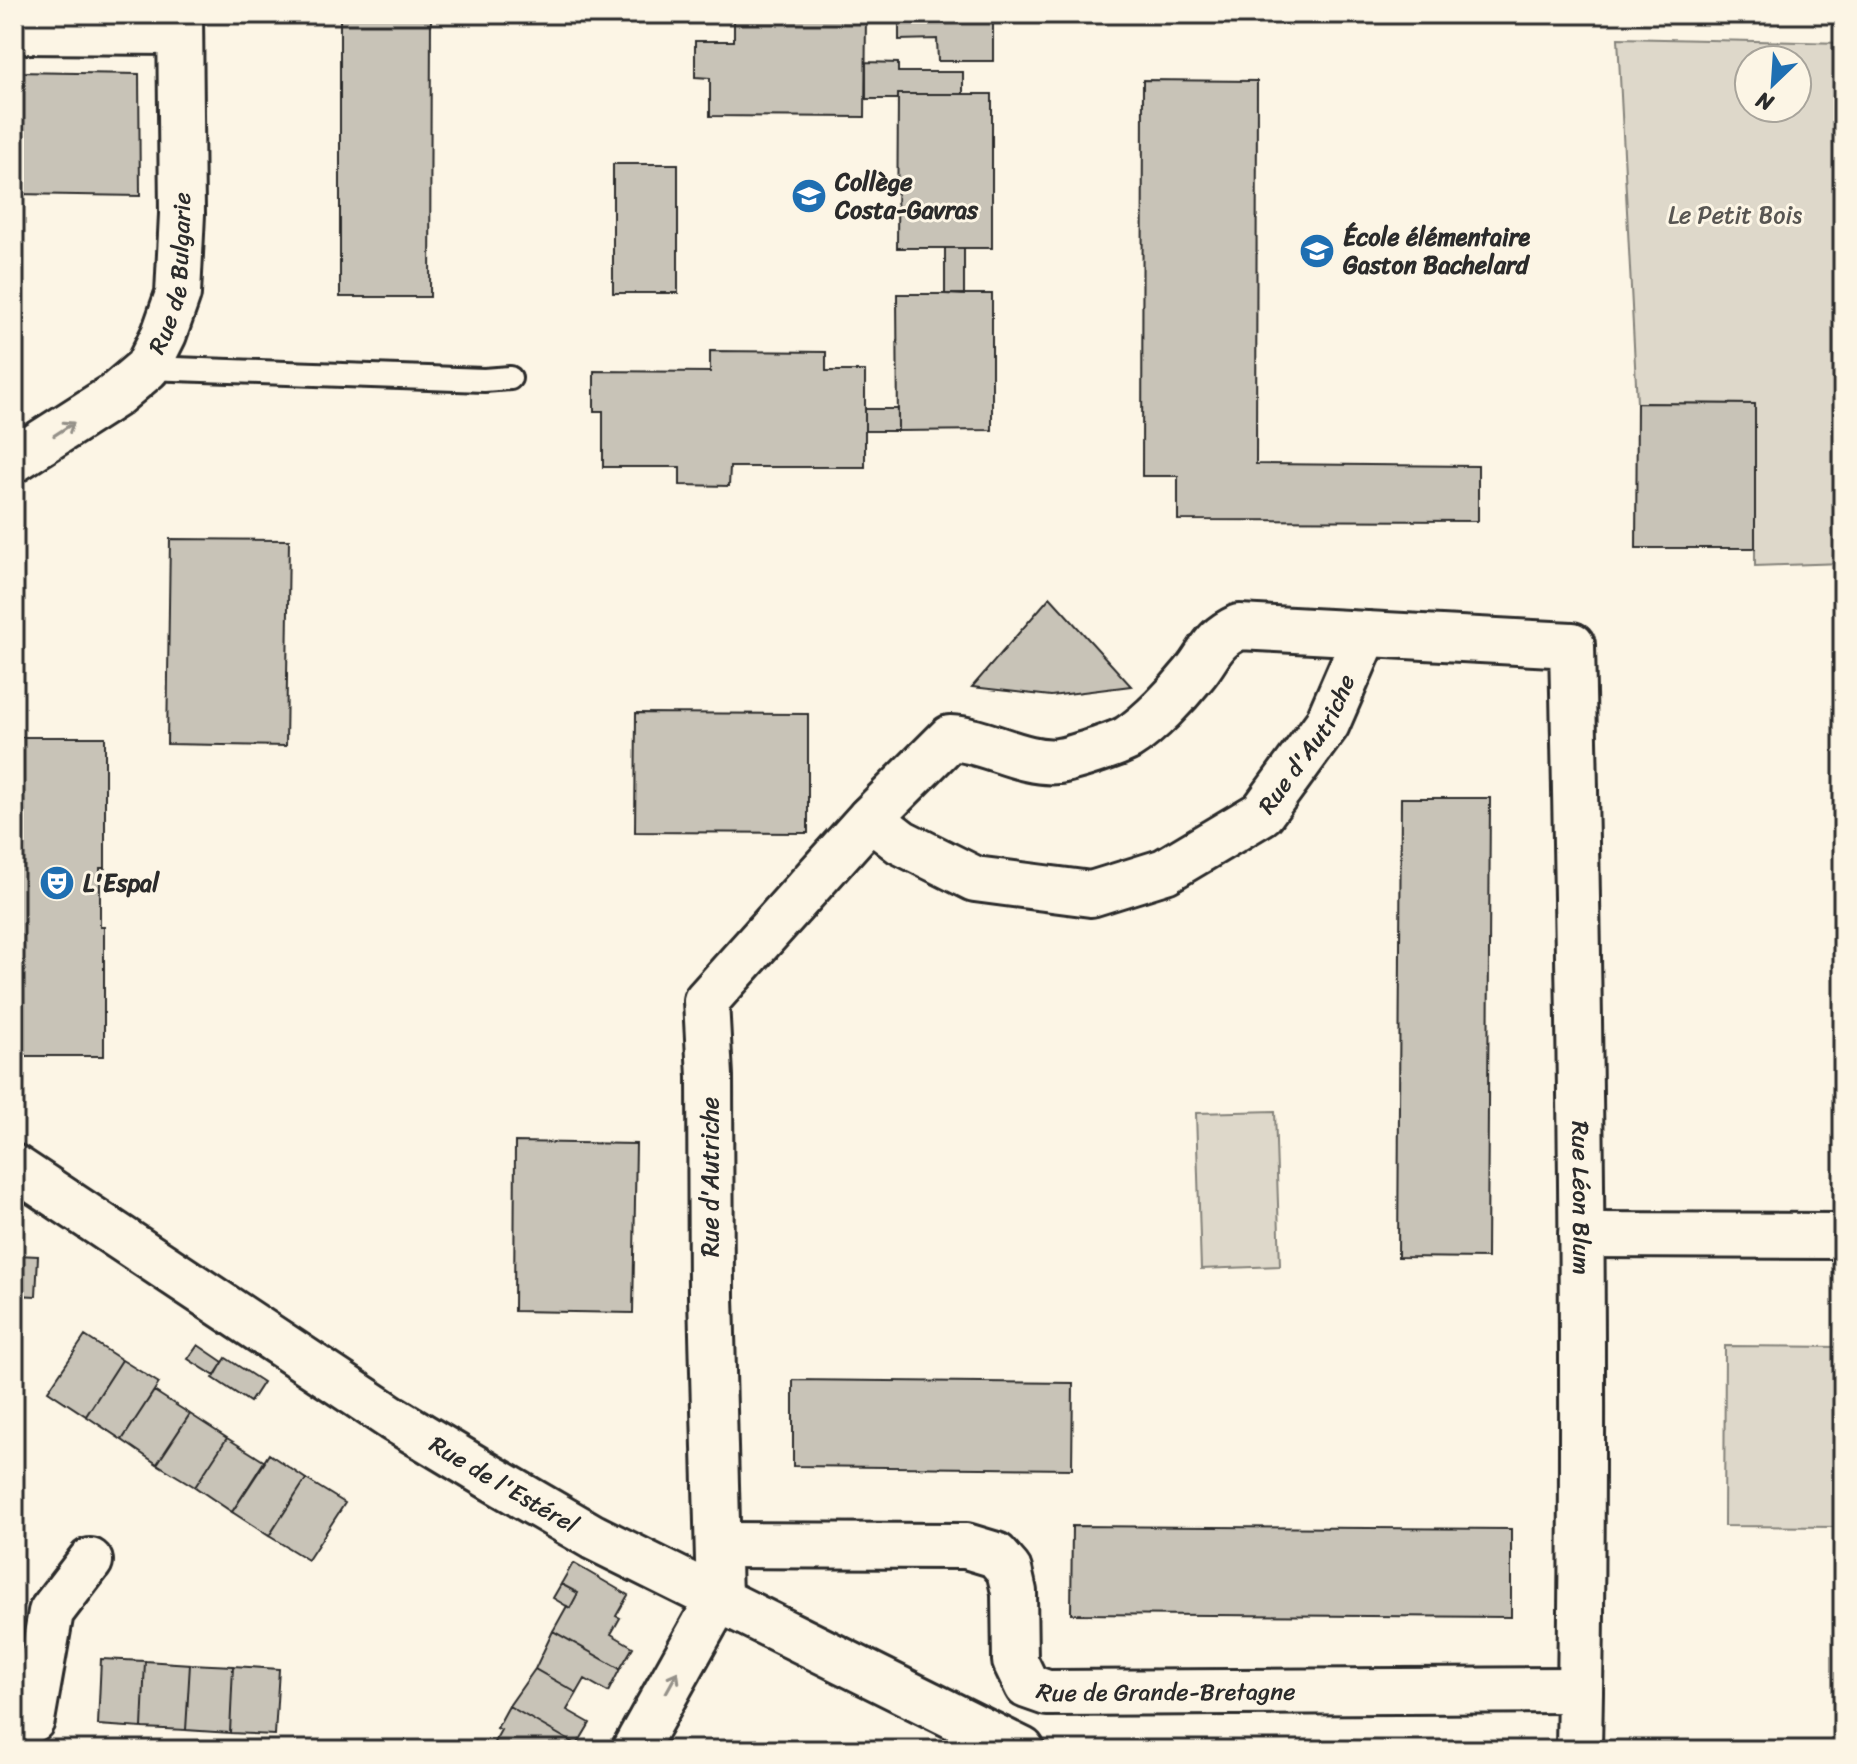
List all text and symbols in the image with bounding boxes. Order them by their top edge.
north arrow [1733,44,1813,124]
text: N [1749,80,1781,123]
place label: Collège Costa-Gavras [834,161,979,231]
school or university icon: Collège Costa-Gavras [790,177,828,215]
street label: Rue de Bulgarie [136,192,203,361]
park label: Le Petit Bois [1668,194,1802,236]
place label: École élémentaire Gaston Bachelard [1343,216,1531,286]
school or university icon: École élémentaire Gaston Bachelard [1298,232,1336,270]
one-way arrow [52,420,75,436]
street label: Rue d'Autriche [1247,667,1367,823]
place label: L'Espal [83,862,160,904]
theatre icon: L'Espal [38,864,76,902]
street label: Rue d'Autriche [689,1097,731,1257]
street label: Rue Léon Blum [1559,1121,1603,1275]
street label: Rue de l'Estérel [421,1424,588,1546]
street label: Rue de Grande-Bretagne [1031,1670,1296,1715]
one-way arrow [664,1671,680,1694]

